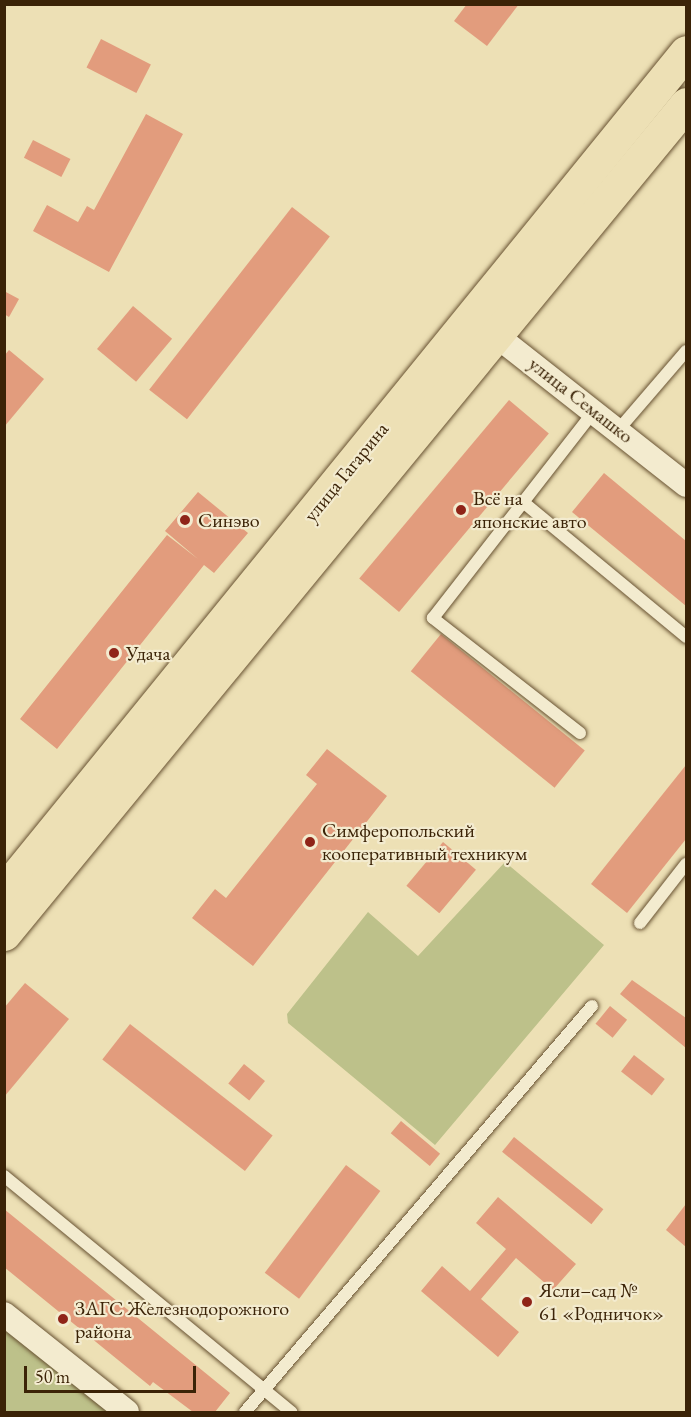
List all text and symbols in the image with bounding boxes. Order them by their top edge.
street label: улица Семашко [524,352,638,448]
street label: улица Гагарина [299,417,393,527]
place label: Всё на японские авто [473,486,587,533]
marker: Всё на японские авто [454,503,468,517]
place label: Синэво [198,508,260,532]
marker: Синэво [176,511,194,529]
place label: Удача [126,641,170,665]
marker: Удача [107,646,121,660]
place label: Симферопольский кооперативный техникум [322,819,527,866]
marker: Симферопольский кооперативный техникум [303,835,317,849]
place label: Ясли–сад № 61 «Родничок» [539,1278,664,1325]
marker: Ясли–сад № 61 «Родничок» [520,1295,534,1309]
place label: ЗАГС Железнодорожного района [75,1296,289,1343]
marker: ЗАГС Железнодорожного района [56,1312,70,1326]
scale bar [27,1354,200,1392]
text: 50 m [35,1365,70,1388]

